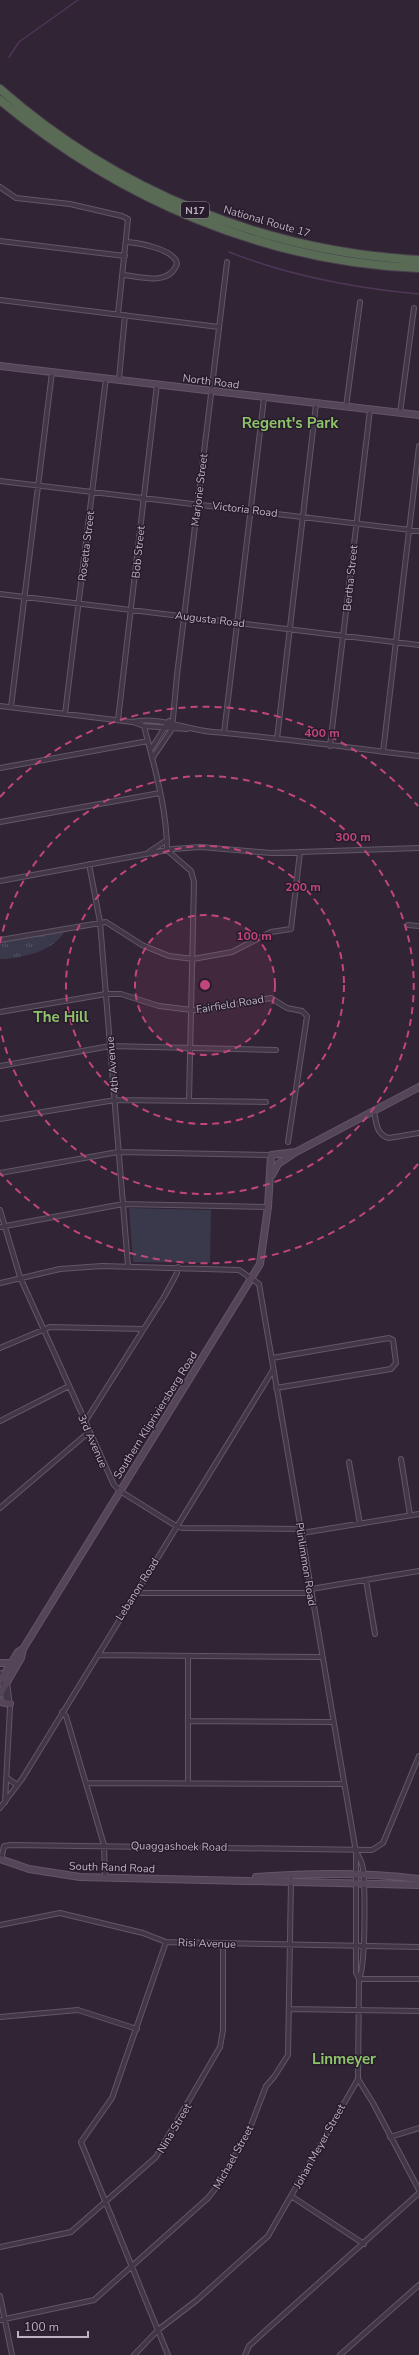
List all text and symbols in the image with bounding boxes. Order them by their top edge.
road number: N17 [181,202,209,218]
street label: National Route 17 [222,202,312,241]
street label: North Road [182,371,240,392]
district label: Regent's Park [242,413,339,433]
street label: Marjorie Street [188,453,211,527]
street label: Victoria Road [210,498,279,521]
street label: Rosetta Street [75,510,98,582]
street label: Bob Street [128,525,149,579]
street label: Bertha Street [340,544,361,612]
street label: Augusta Road [174,608,246,631]
text: 400 m [304,725,340,741]
text: 300 m [335,829,371,845]
text: 200 m [285,879,321,895]
text: 100 m [236,928,272,944]
centre of rings [198,978,212,992]
street label: Fairfield Road [195,992,265,1017]
district label: The Hill [33,1007,89,1027]
street label: 4th Avenue [103,1036,122,1094]
street label: Southern Klipriviersberg Road [110,1349,201,1482]
street label: 3rd Avenue [74,1412,111,1470]
street label: Plinlimmon Road [291,1521,320,1607]
street label: Lebanon Road [112,1555,163,1623]
street label: Quaggashoek Road [131,1838,227,1855]
street label: South Rand Road [69,1858,155,1876]
street label: Risi Avenue [178,1935,236,1952]
district label: Linmeyer [312,2049,376,2069]
street label: Nina Street [154,2100,195,2156]
street label: Johan Meyer Street [290,2101,349,2192]
street label: Michael Street [210,2122,257,2192]
scale bar [18,2313,88,2339]
text: 100 m [24,2319,59,2335]

